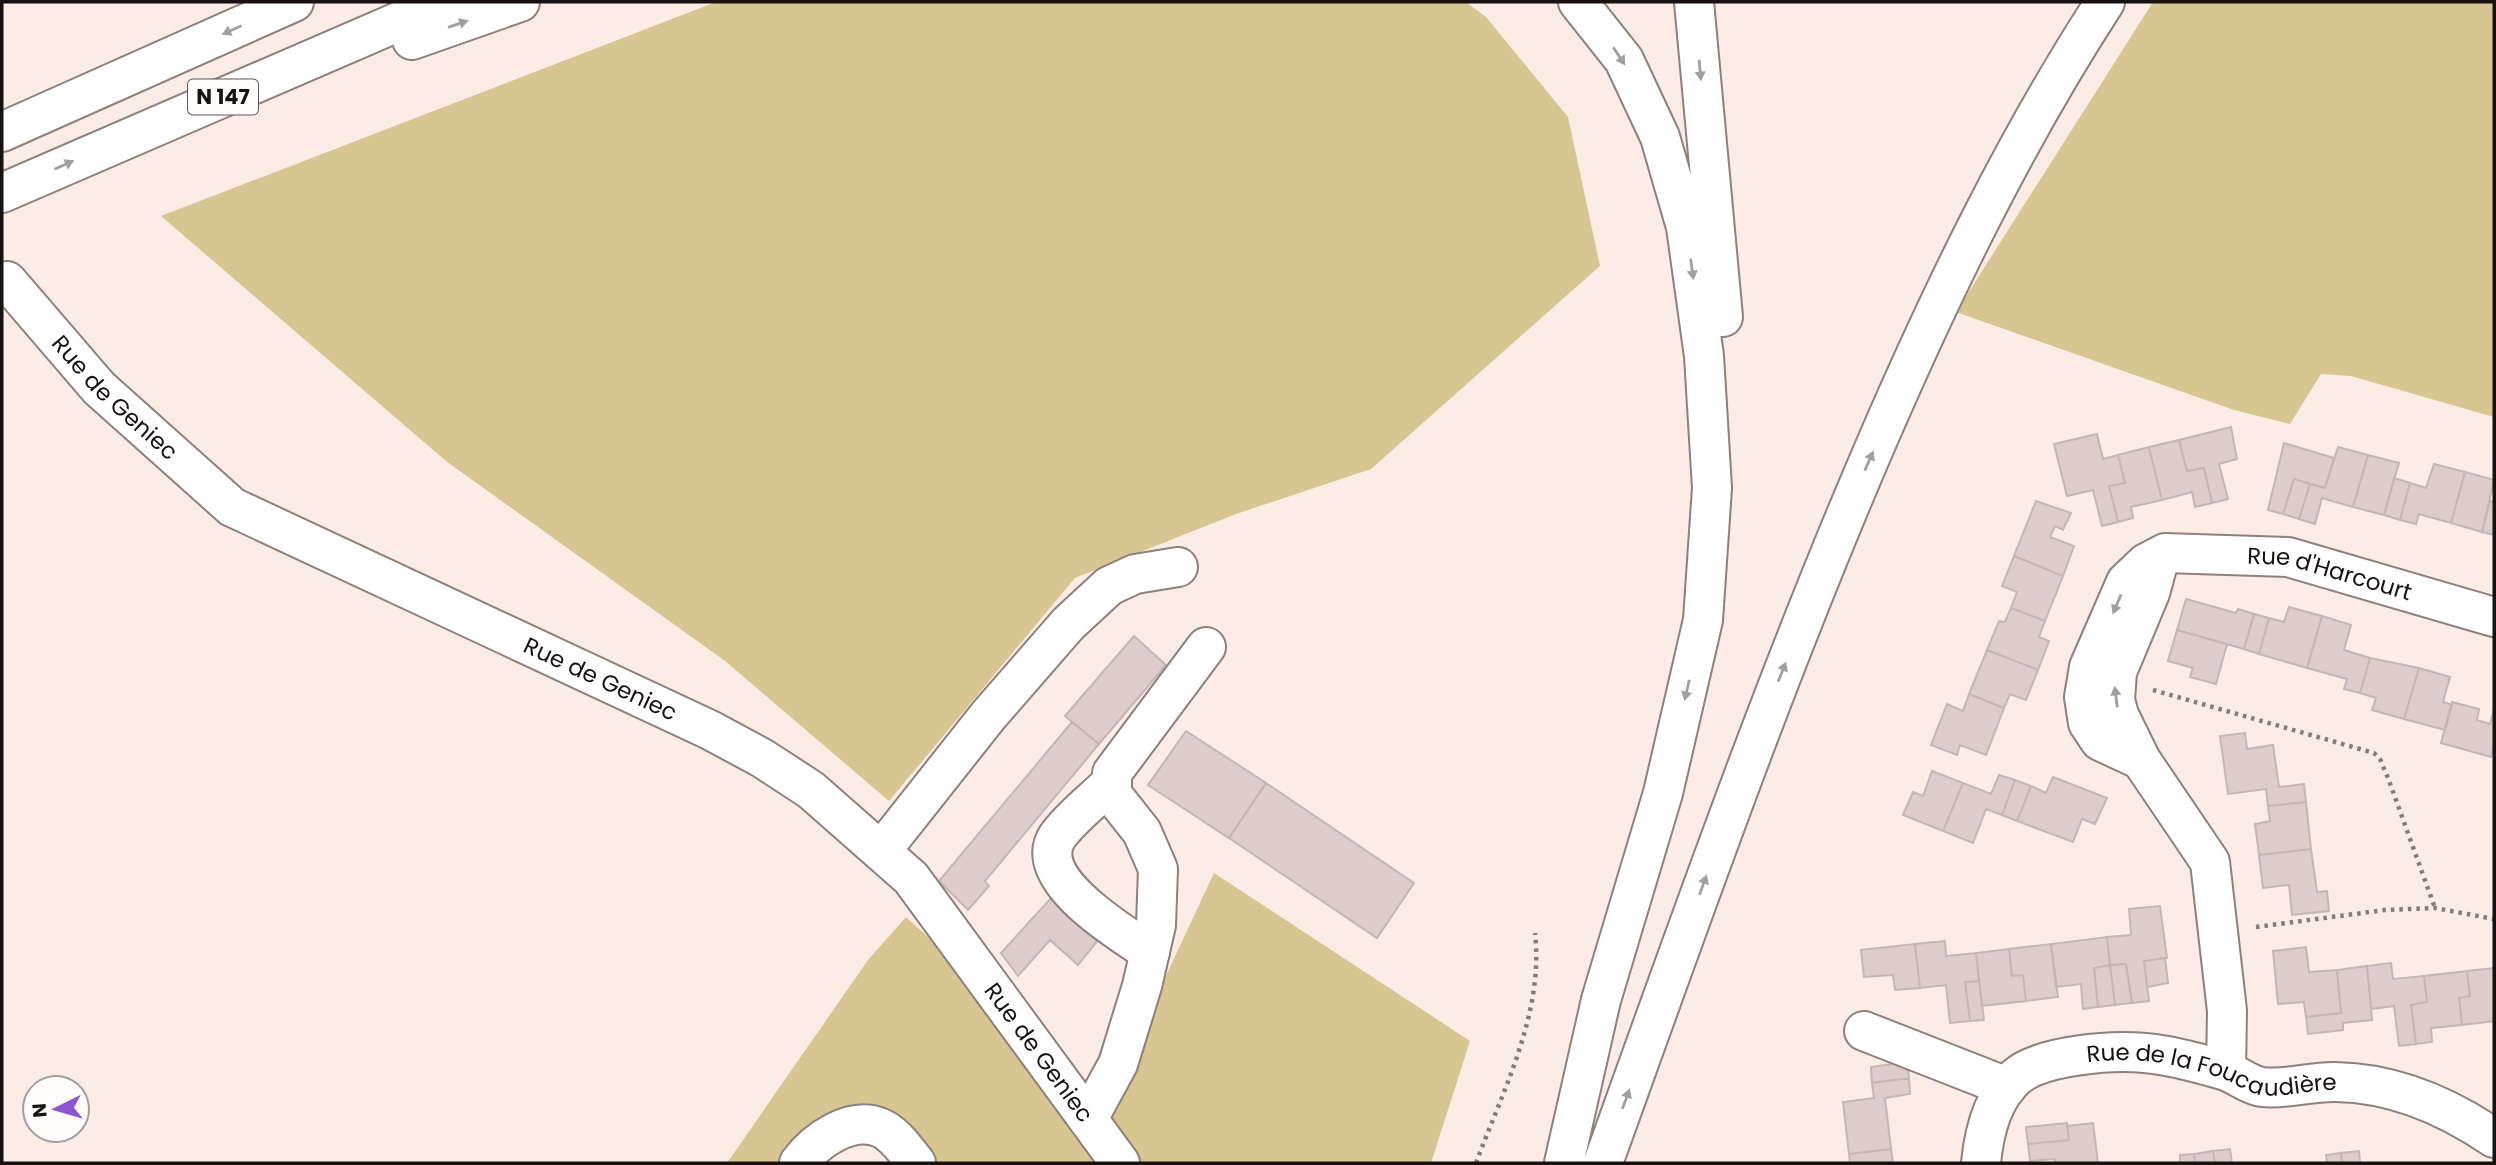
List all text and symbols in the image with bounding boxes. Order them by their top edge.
one-way arrow [448,18,469,29]
one-way arrow [222,24,242,36]
one-way arrow [1613,46,1626,66]
one-way arrow [1695,59,1706,81]
road number: N 147 [188,80,258,114]
one-way arrow [54,159,74,171]
one-way arrow [1686,259,1697,281]
street label: Rue de Geniec [44,328,185,467]
one-way arrow [1863,450,1874,471]
street label: Rue d'Harcourt [2247,540,2415,608]
one-way arrow [2111,594,2122,615]
street label: Rue de Geniec [518,629,682,728]
one-way arrow [1776,661,1787,682]
one-way arrow [1681,679,1692,701]
one-way arrow [2110,686,2121,708]
one-way arrow [1698,874,1709,895]
street label: Rue de Geniec [977,976,1101,1129]
street label: Rue de la Foucaudière [2085,1036,2337,1104]
north arrow [21,1074,91,1144]
one-way arrow [1621,1089,1632,1110]
text: N [25,1102,54,1119]

